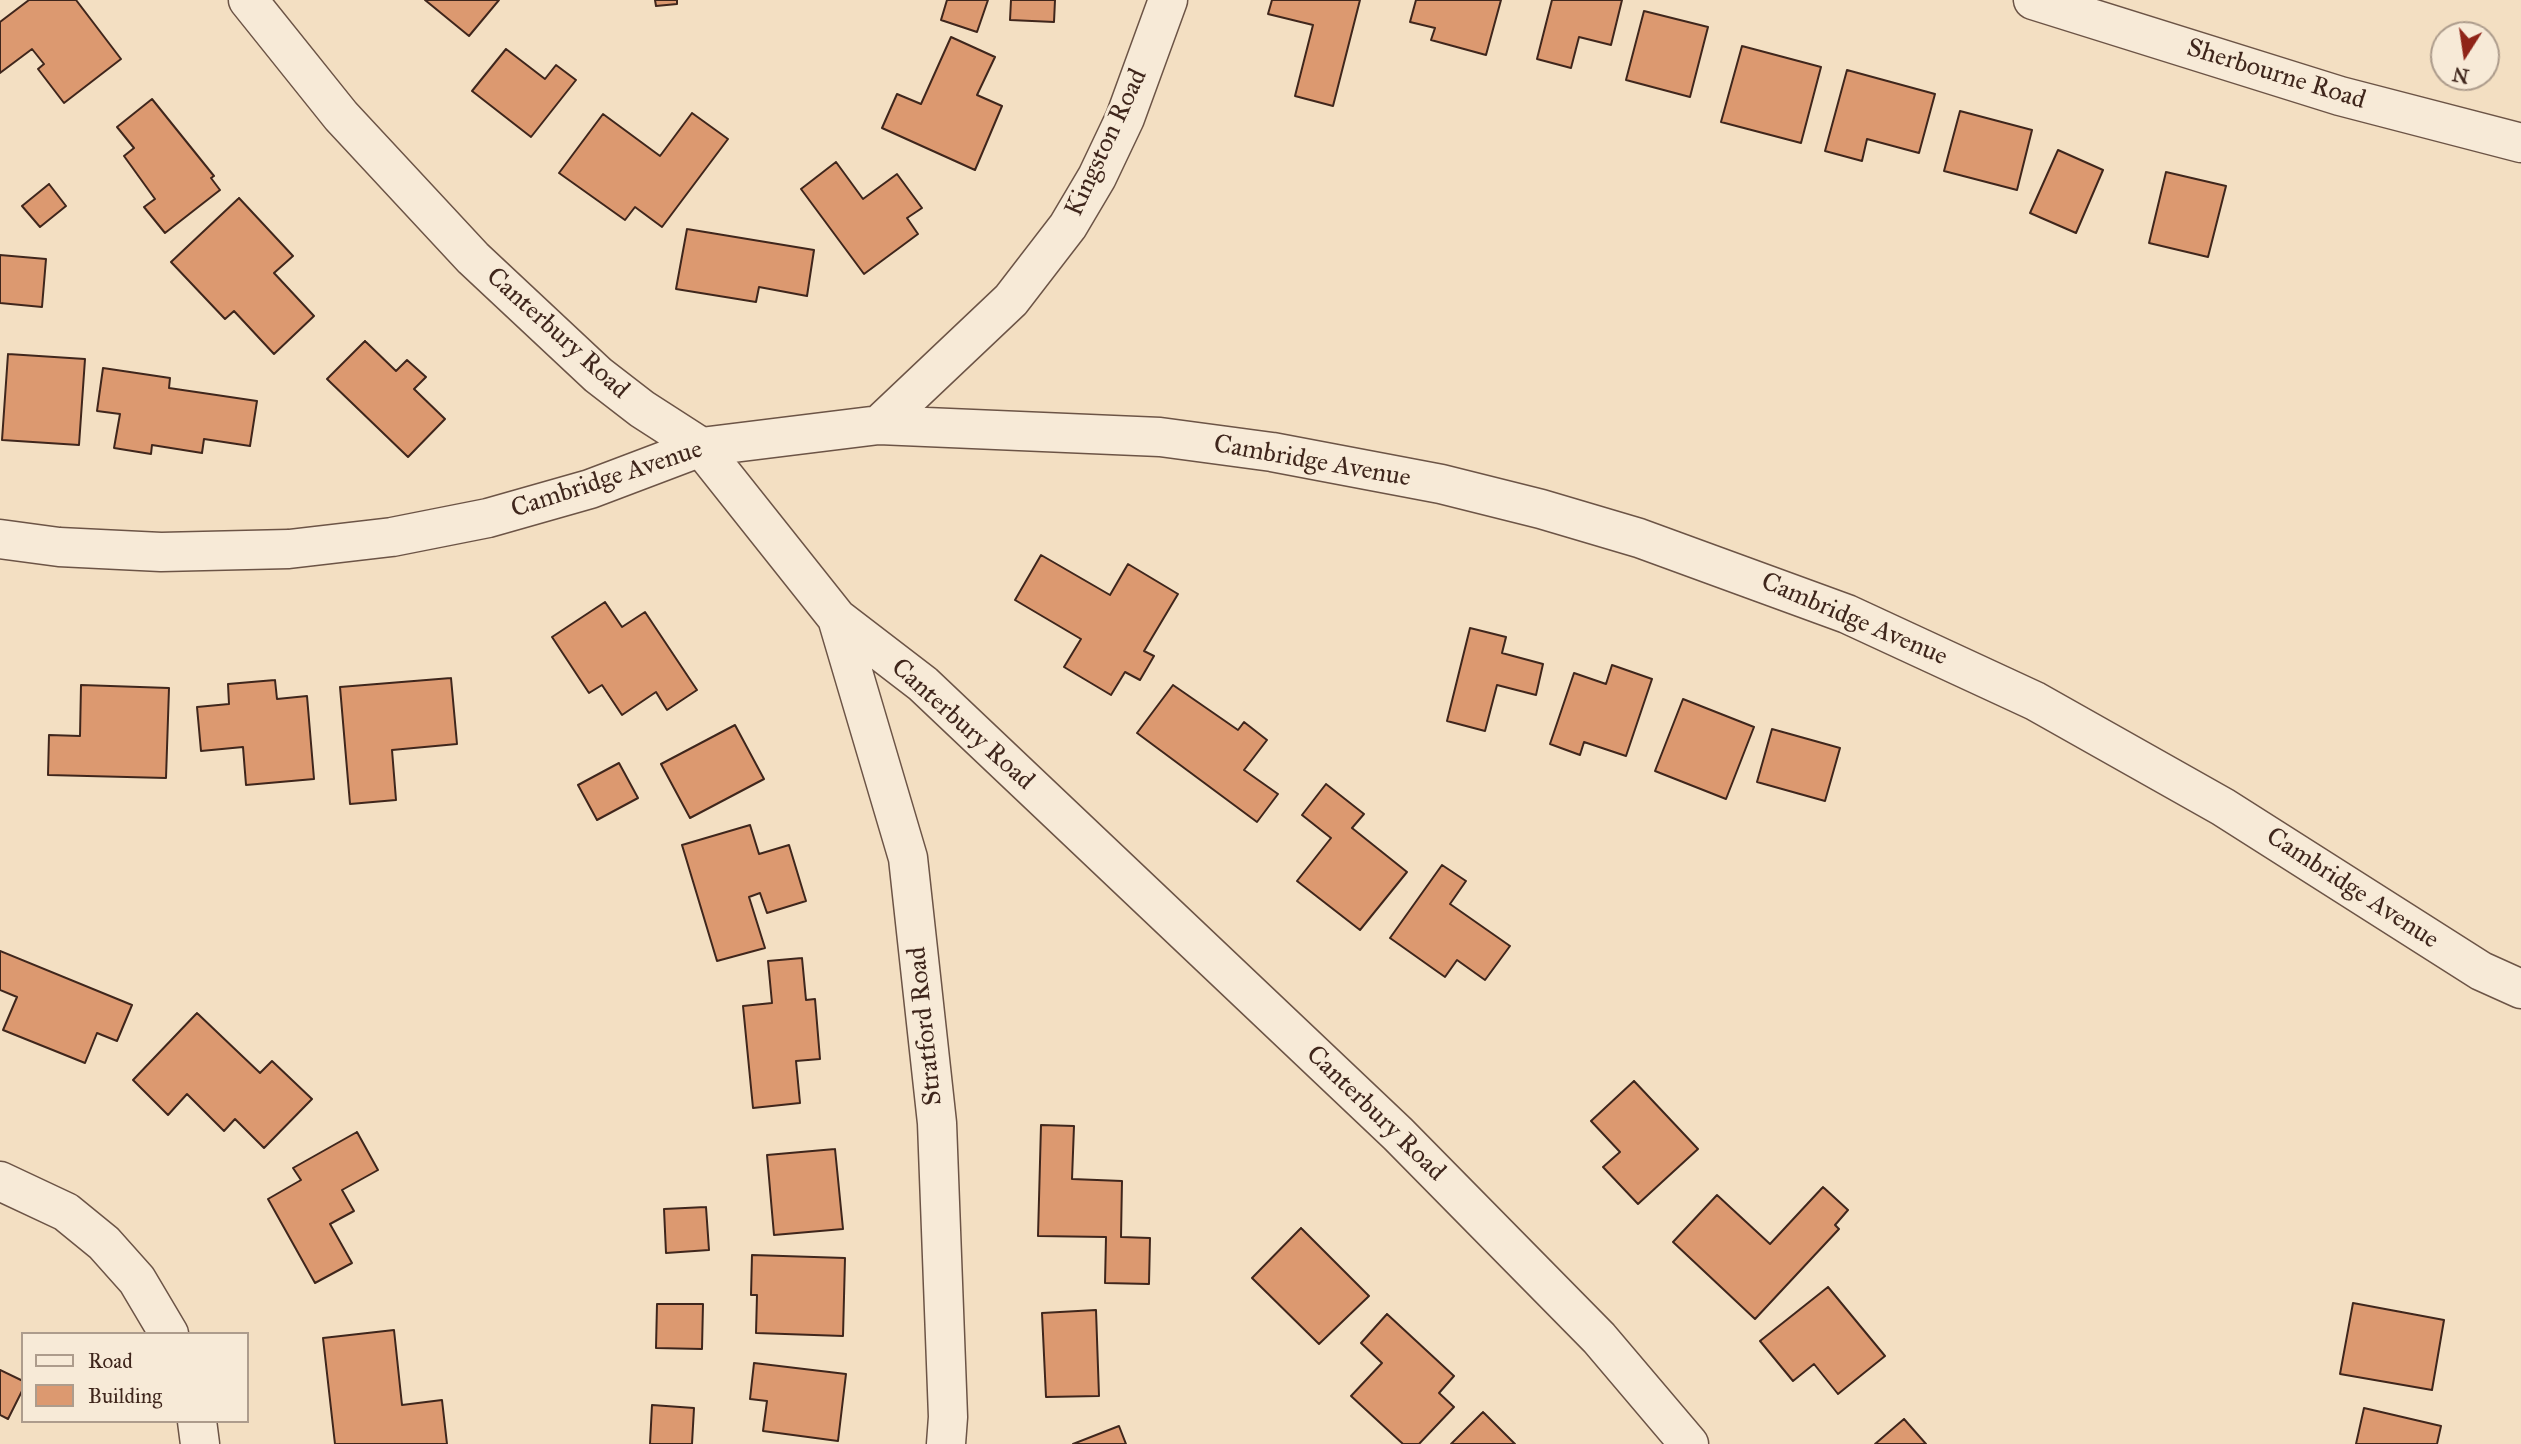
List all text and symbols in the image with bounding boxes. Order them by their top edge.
north arrow [2430,21,2500,91]
street label: Sherbourne Road [2183,33,2369,117]
text: N [2451,62,2471,88]
street label: Kingston Road [1059,64,1155,222]
street label: Canterbury Road [479,262,635,406]
street label: Cambridge Avenue [1211,429,1413,495]
street label: Cambridge Avenue [507,434,707,526]
street label: Cambridge Avenue [1756,567,1952,673]
street label: Canterbury Road [884,653,1040,797]
street label: Cambridge Avenue [2260,822,2444,956]
street label: Stratford Road [902,945,950,1107]
street label: Canterbury Road [1299,1040,1451,1188]
legend [21,1332,248,1423]
text: Road [88,1348,133,1374]
text: Building [88,1383,162,1409]

